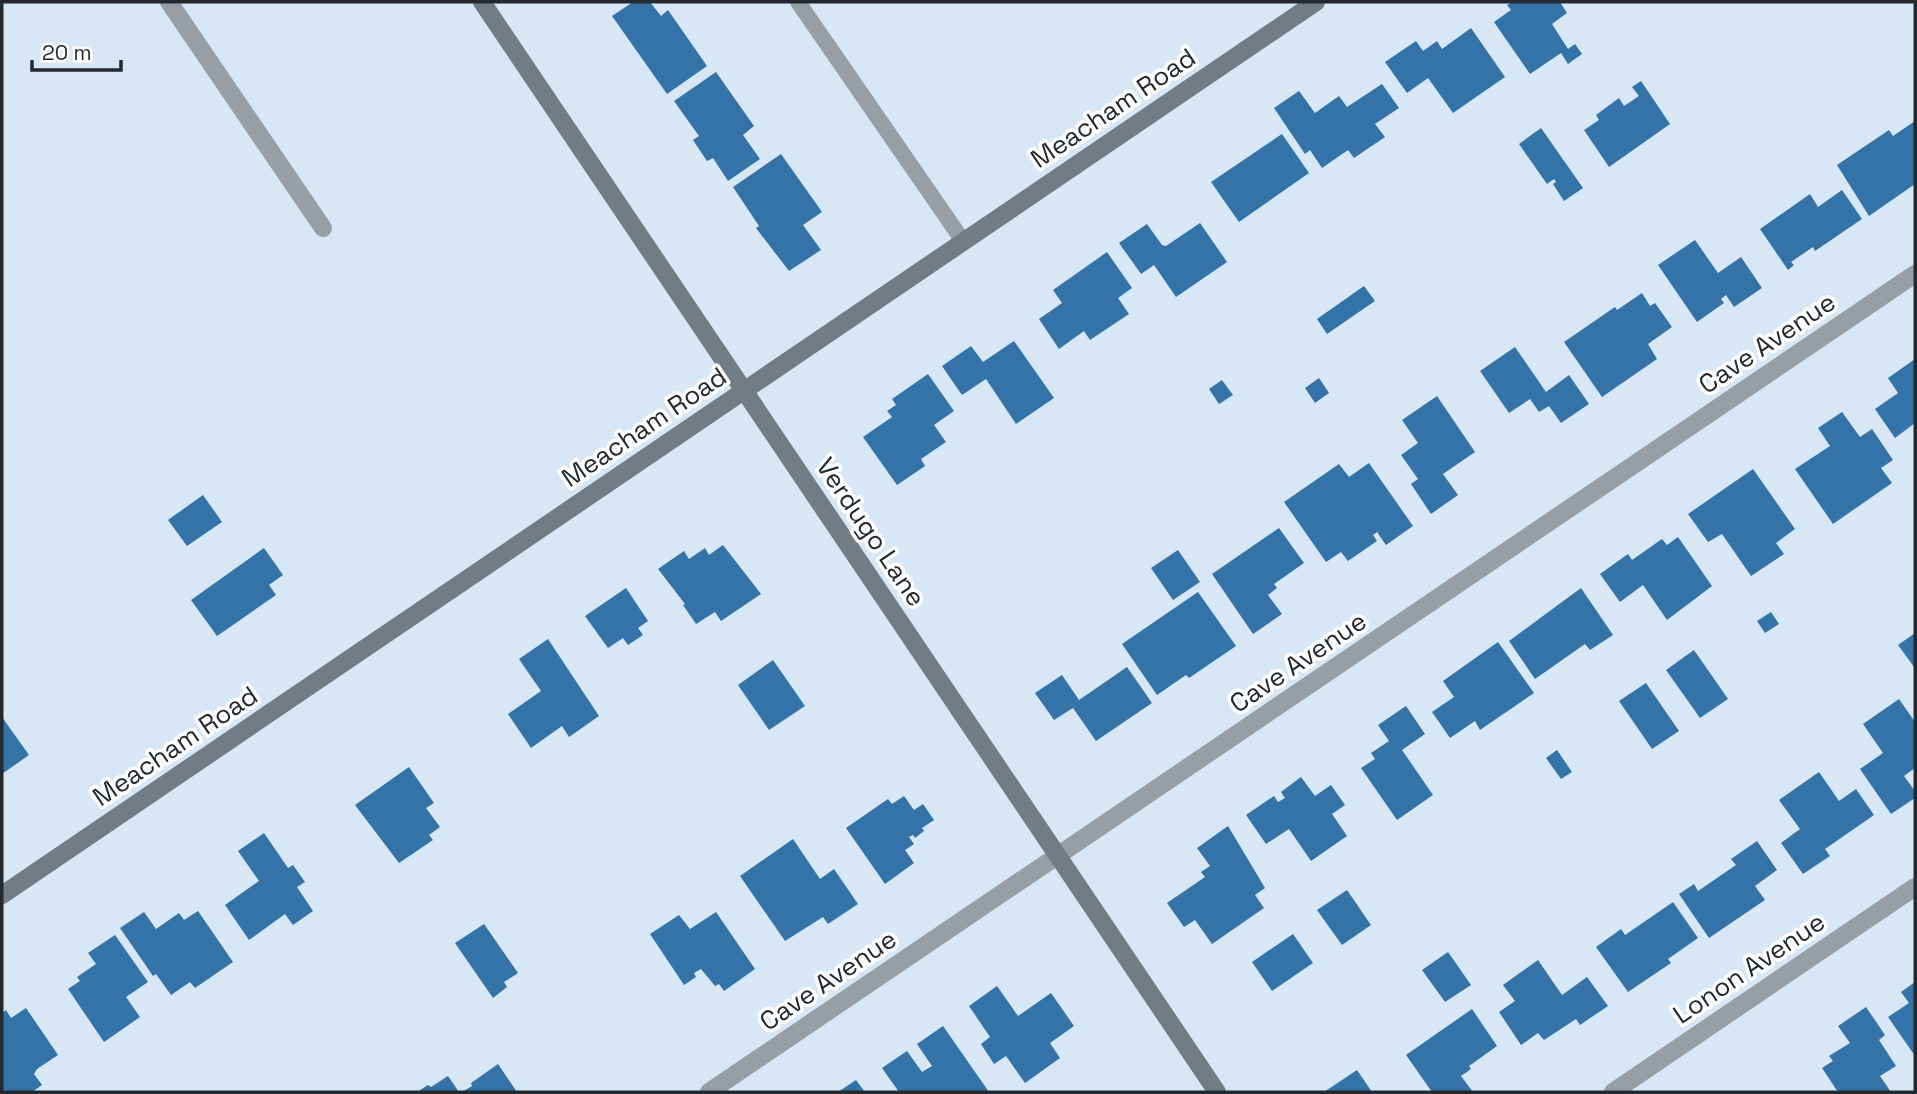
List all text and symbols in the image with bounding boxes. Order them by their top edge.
scale bar [32,28,121,72]
text: 20 m [42,39,92,66]
street label: Meacham Road [1024,40,1202,176]
street label: Cave Avenue [1692,285,1842,401]
street label: Meacham Road [555,359,733,495]
street label: Verdugo Lane [809,451,933,613]
street label: Cave Avenue [1223,604,1373,720]
street label: Meacham Road [86,678,264,814]
street label: Lonon Avenue [1666,905,1832,1031]
street label: Cave Avenue [753,922,903,1038]

